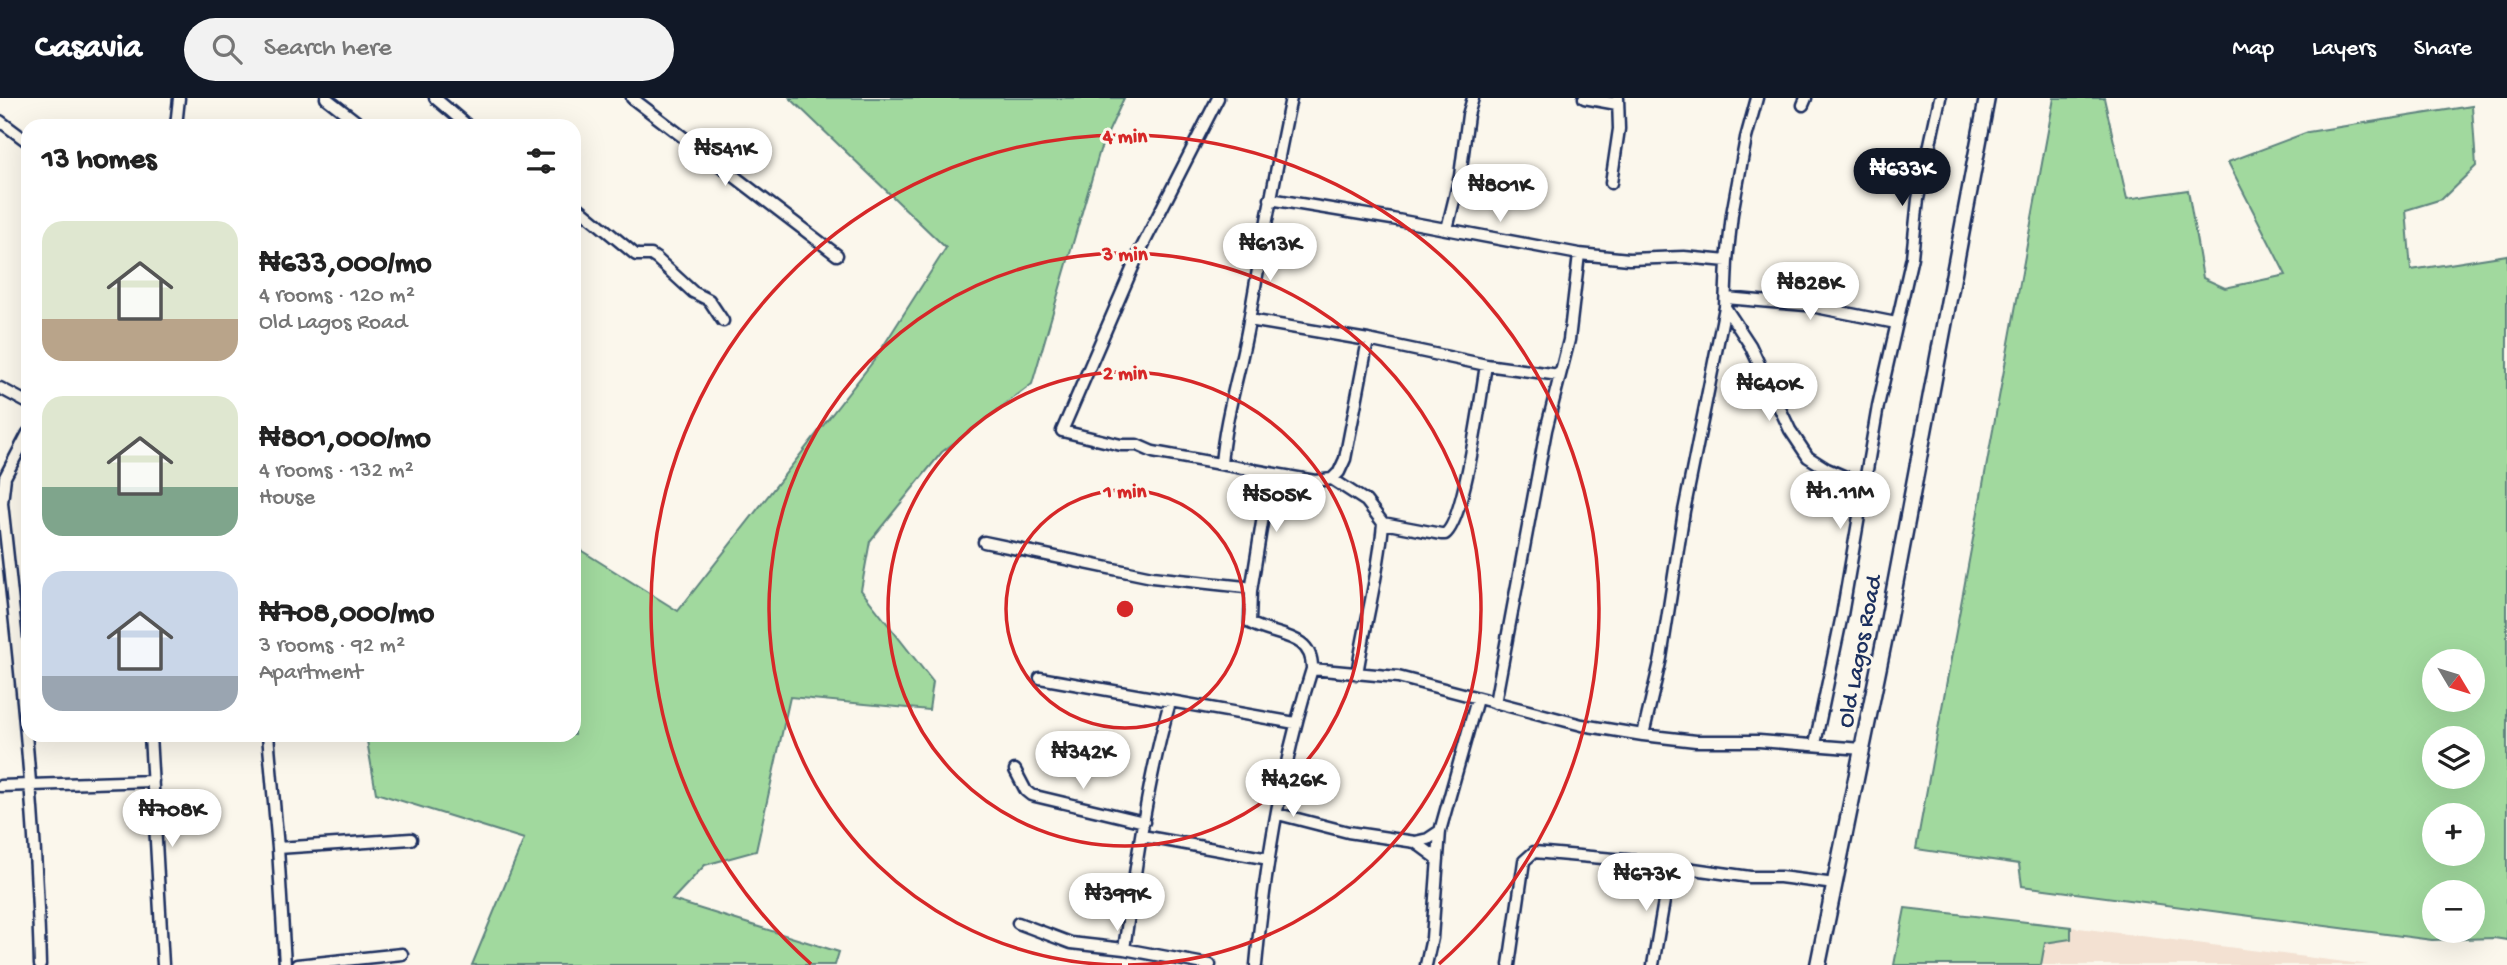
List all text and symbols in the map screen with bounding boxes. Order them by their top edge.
search box [184,18,674,81]
text: Casavia [35,30,142,68]
icon: search [208,30,246,68]
text: Search here [264,34,392,65]
text: Map [2232,35,2274,64]
text: Layers [2312,35,2376,64]
text: Share [2414,35,2472,64]
text: 4 min [1102,126,1148,151]
pin: ₦541K [676,129,774,188]
text: ₦541K [694,137,756,164]
icon: filters [522,142,560,180]
text: 13 homes [42,144,156,179]
pin: ₦633K [1853,148,1951,208]
text: ₦633K [1870,157,1934,184]
pin: ₦801K [1451,164,1549,224]
text: ₦801K [1468,173,1532,200]
pin: ₦613K [1221,223,1319,283]
text: ₦613K [1239,232,1301,259]
text: 3 min [1101,244,1149,269]
text: ₦633,000/mo [259,248,432,283]
icon: home [98,249,182,333]
pin: ₦828K [1761,262,1859,322]
text: ₦828K [1777,271,1843,298]
text: 4 rooms · 120 m² [259,283,415,310]
text: Old Lagos Road [259,310,407,337]
text: 2 min [1103,363,1148,388]
pin: ₦640K [1720,364,1818,423]
text: ₦640K [1737,372,1801,399]
text: ₦801,000/mo [259,423,431,458]
icon: home [98,424,182,508]
text: 4 rooms · 132 m² [259,458,414,485]
pin: ₦1.11M [1783,472,1897,531]
pin: ₦505K [1227,474,1325,534]
text: ₦1.11M [1806,480,1874,507]
text: 1 min [1103,481,1147,506]
text: ₦505K [1243,483,1309,510]
text: House [259,485,315,512]
street label: Old Lagos Road [1832,571,1891,730]
centre of rings [1113,597,1137,621]
text: ₦708,000/mo [259,598,434,633]
icon: home [98,599,182,683]
text: 3 rooms · 92 m² [259,633,405,660]
north arrow [2422,649,2485,712]
map controls [2422,649,2485,943]
text: Apartment [259,660,363,687]
button: layers [2422,726,2485,789]
pin: ₦342K [1034,732,1132,791]
text: ₦342K [1051,740,1115,767]
pin: ₦426K [1244,760,1342,819]
text: ₦426K [1261,768,1325,795]
pin: ₦708K [123,790,221,849]
text: ₦708K [139,798,205,825]
button: + [2422,803,2485,866]
pin: ₦673K [1597,854,1695,913]
text: ₦673K [1614,862,1678,889]
pin: ₦399K [1068,874,1166,933]
button: − [2422,880,2485,943]
text: ₦399K [1085,882,1149,909]

